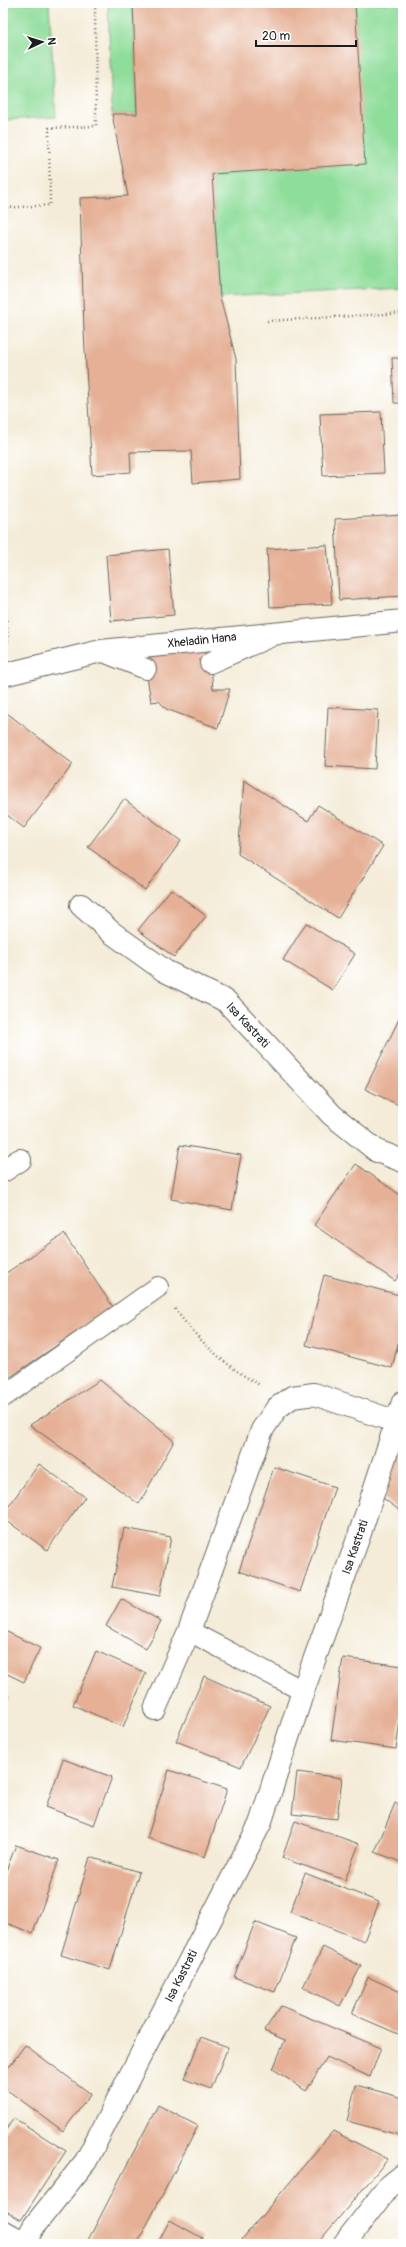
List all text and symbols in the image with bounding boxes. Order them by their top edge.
north arrow [22,22,62,62]
scale bar [256,22,356,48]
text: 20 m [262,29,291,44]
text: N [45,37,58,46]
street label: Xheladin Hana [167,629,238,652]
street label: Isa Kastrati [223,1000,272,1051]
street label: Isa Kastrati [339,1518,372,1576]
street label: Isa Kastrati [162,1948,201,2005]

